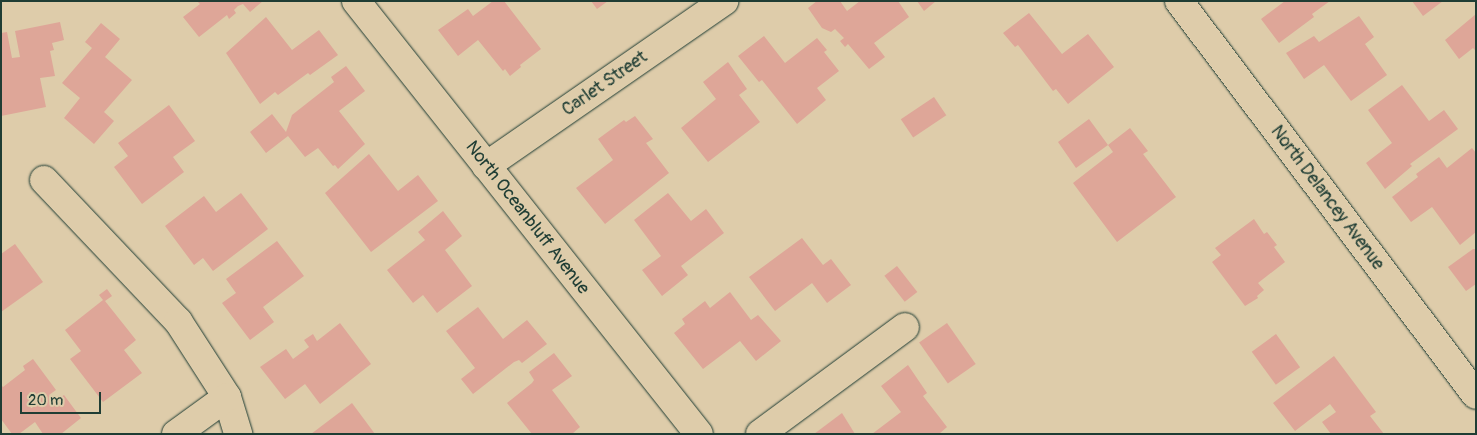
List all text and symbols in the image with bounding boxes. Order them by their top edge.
street label: Carlet Street [558,47,652,121]
street label: North Delancey Avenue [1266,122,1388,274]
street label: North Oceanbluff Avenue [460,137,594,299]
scale bar [22,382,104,414]
text: 20 m [28,391,63,410]

